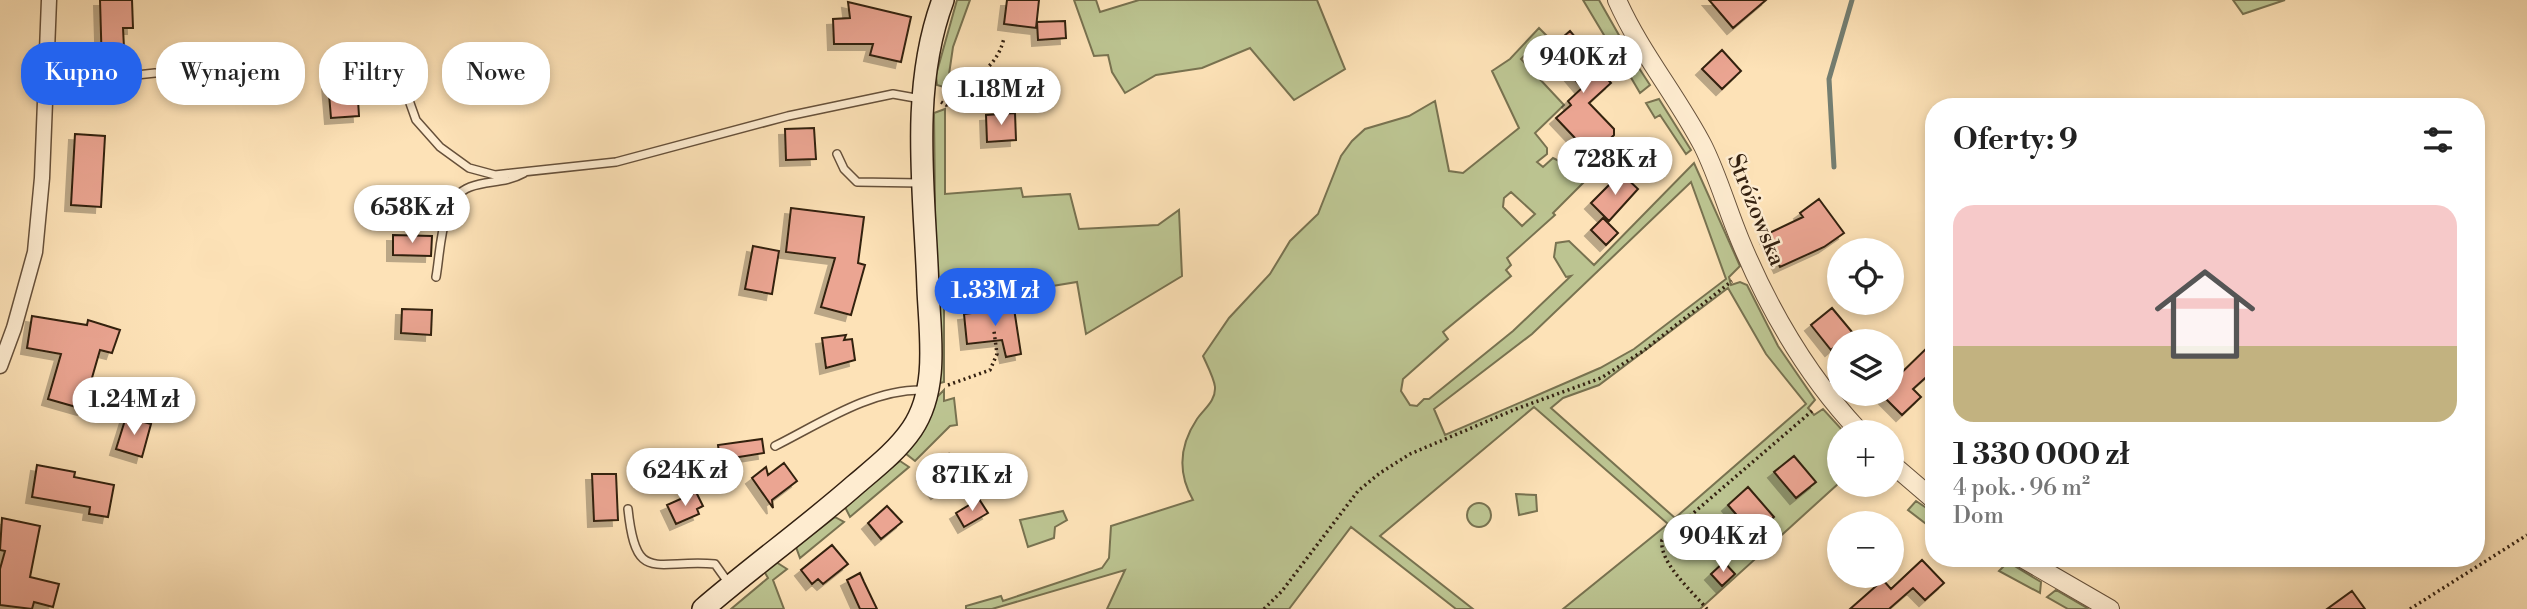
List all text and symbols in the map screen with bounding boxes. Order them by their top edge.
pin: 940K zł [1518,36,1648,95]
chip: Kupno [21,42,142,105]
chip: Wynajem [156,42,305,105]
chip: Filtry [319,42,428,105]
chip: Nowe [442,42,550,105]
text: 940K zł [1539,44,1627,72]
pin: 1.18M zł [929,68,1073,127]
text: 1.18M zł [958,76,1044,104]
text: Oferty: 9 [1953,121,2078,159]
icon: filters [2419,121,2457,159]
pin: 728K zł [1550,138,1680,197]
text: 728K zł [1573,146,1657,174]
street label: Stróżowska [1721,150,1791,270]
pin: 658K zł [347,186,477,245]
text: 658K zł [370,194,454,222]
map controls [1827,238,1904,588]
button: locate [1827,238,1904,315]
icon: home [2142,251,2268,377]
pin: 1.33M zł [923,268,1067,328]
text: 1.33M zł [951,277,1039,305]
button: layers [1827,329,1904,406]
pin: 1.24M zł [62,378,206,437]
text: 1.24M zł [88,386,180,414]
button: + [1827,420,1904,497]
text: 1 330 000 zł [1953,436,2129,474]
pin: 624K zł [620,448,750,508]
pin: 871K zł [907,454,1037,513]
text: 624K zł [642,457,728,485]
text: 871K zł [932,462,1012,490]
text: 4 pok. · 96 m² [1953,474,2090,502]
text: Dom [1953,502,2004,530]
button: − [1827,511,1904,588]
pin: 904K zł [1658,514,1788,574]
text: 904K zł [1679,523,1767,551]

